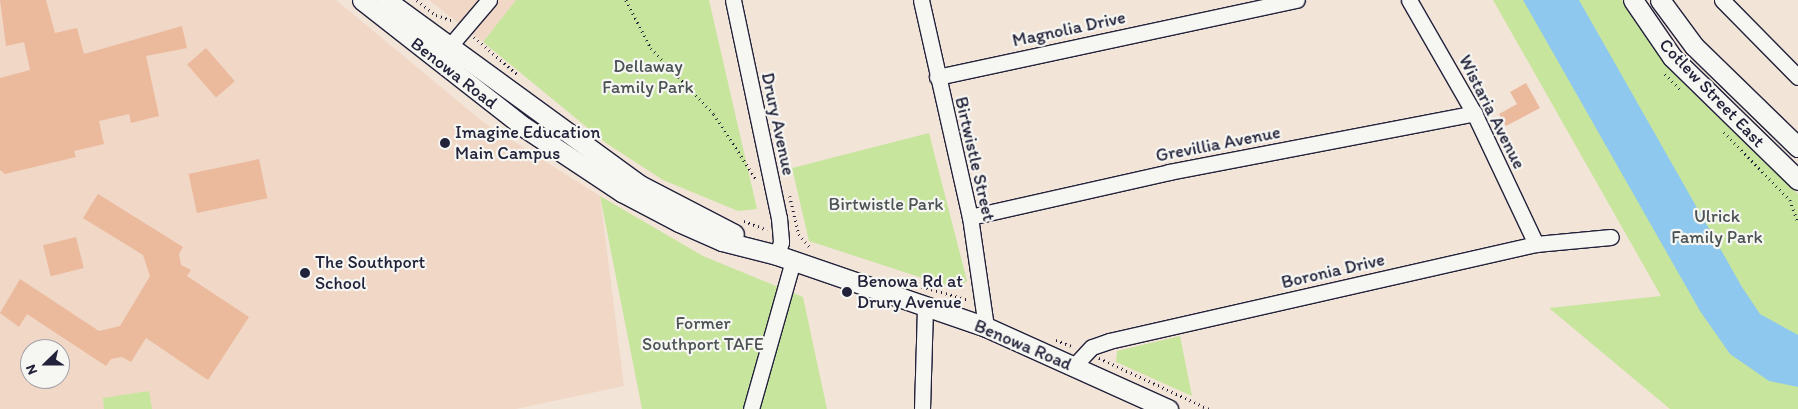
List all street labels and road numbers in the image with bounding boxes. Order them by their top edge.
street label: Magnolia Drive [1010,6,1128,52]
street label: Benowa Road [406,32,502,114]
street label: Cotlew Street East [1655,34,1769,152]
street label: Wistaria Avenue [1454,51,1530,173]
street label: Drury Avenue [757,71,799,177]
street label: Birtwistle Street [950,95,1000,223]
street label: Grevillia Avenue [1154,121,1282,167]
street label: Boronia Drive [1279,249,1387,293]
street label: Benowa Road [971,315,1075,375]

